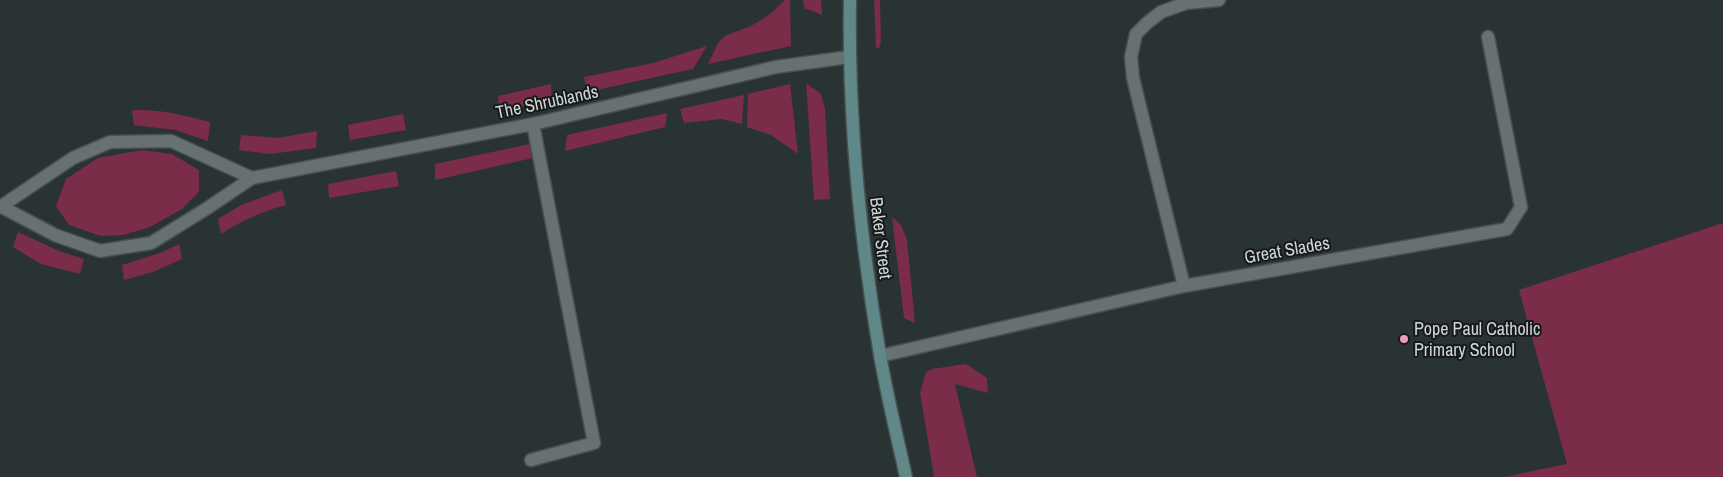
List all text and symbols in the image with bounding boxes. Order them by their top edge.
street label: The Shrublands [493,78,600,125]
street label: Baker Street [864,196,899,280]
street label: Great Slades [1242,230,1332,269]
place label: Pope Paul Catholic Primary School [1414,316,1540,362]
marker: Pope Paul Catholic Primary School [1398,333,1410,345]

